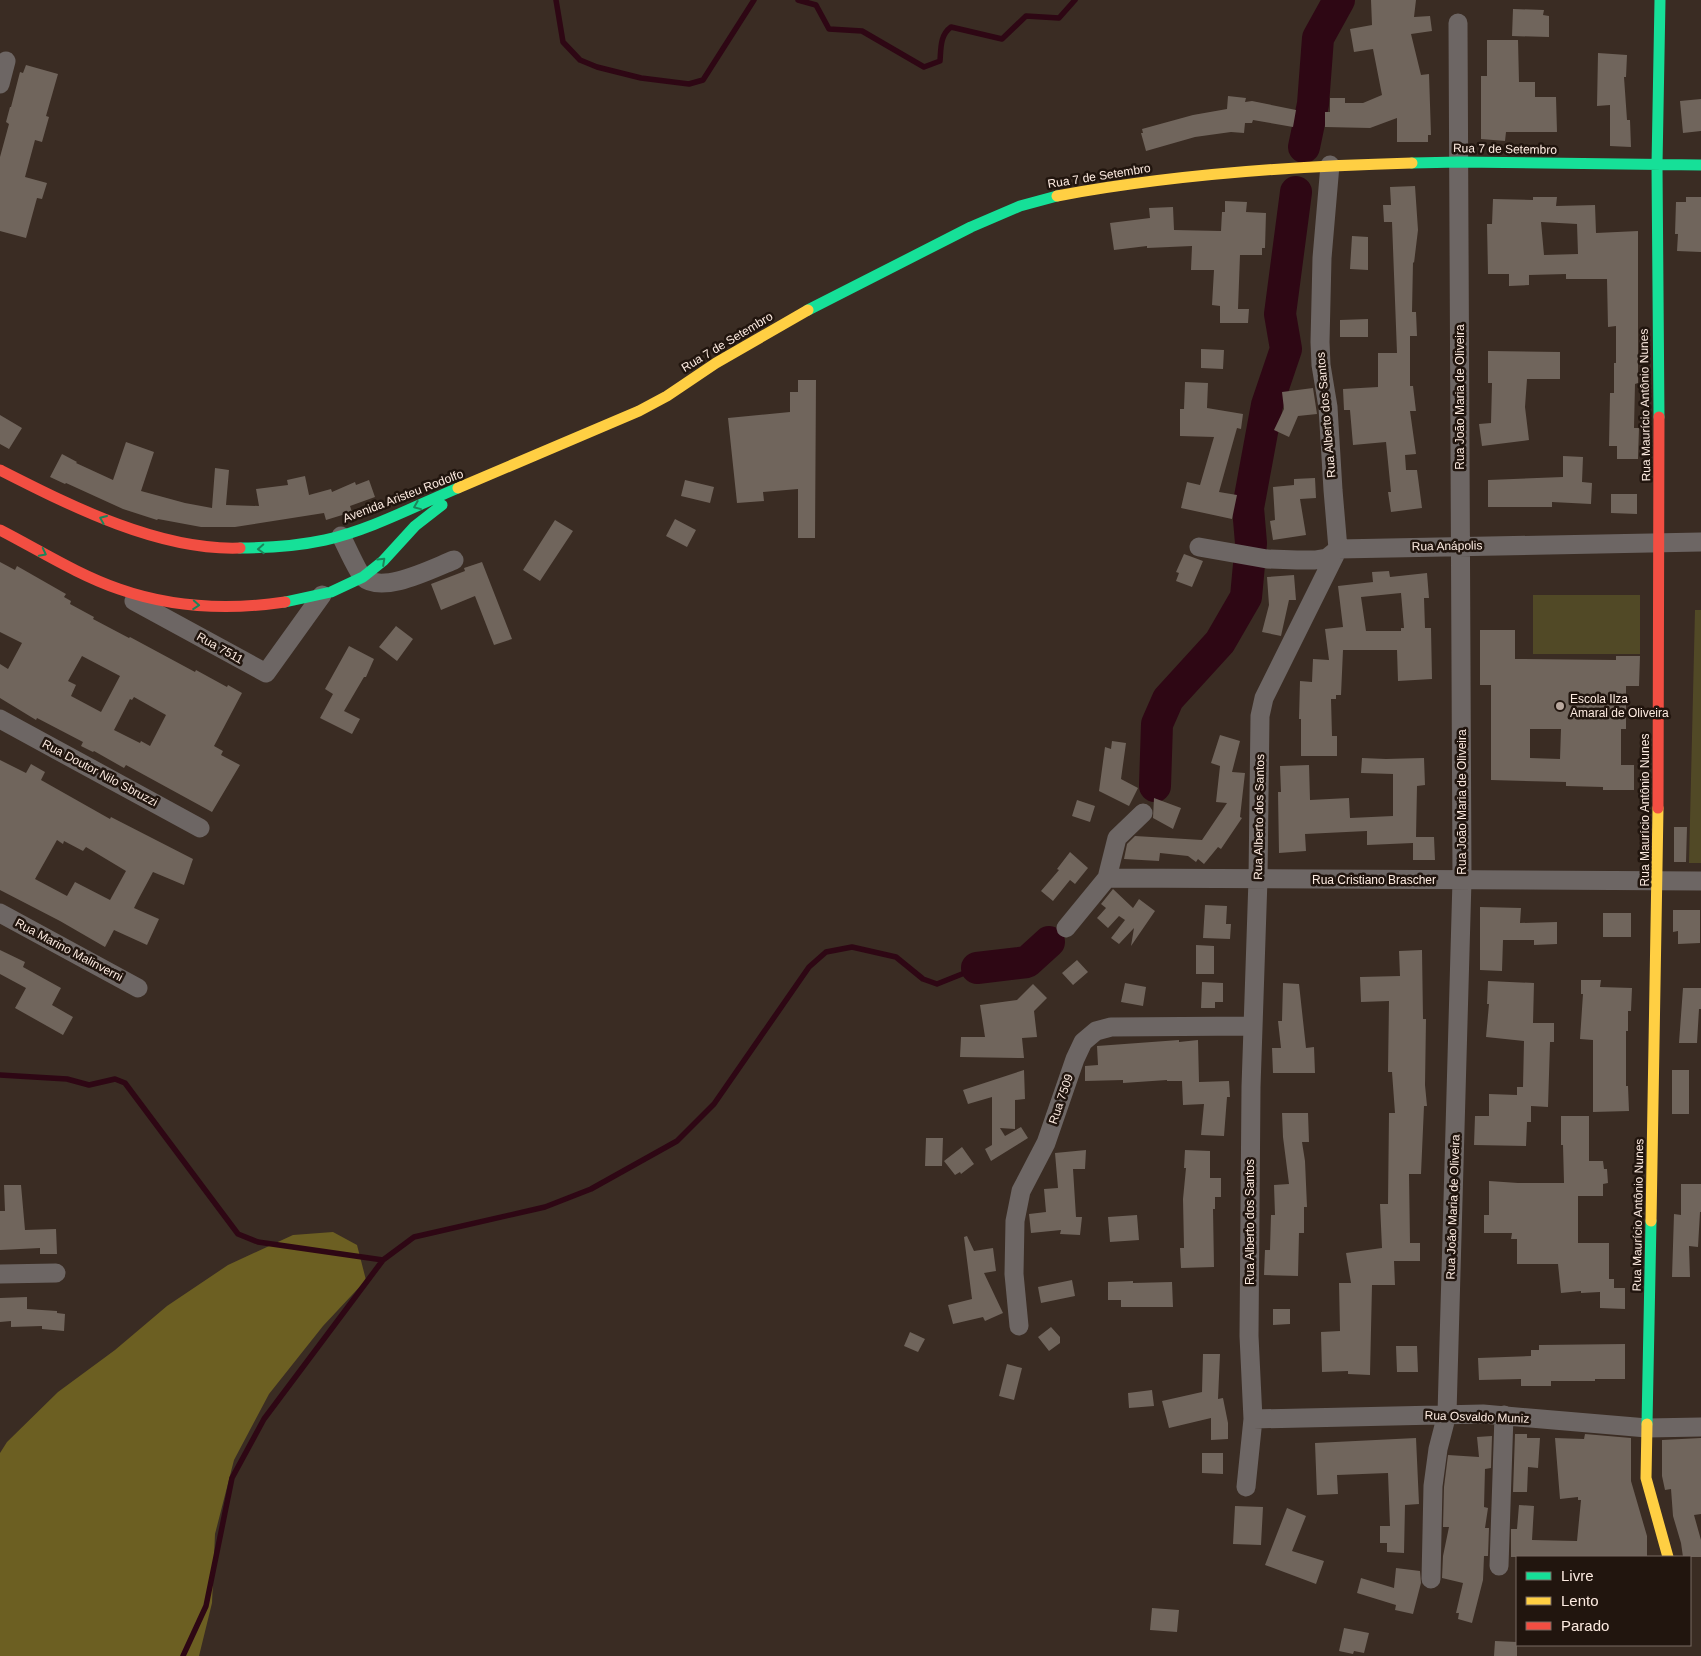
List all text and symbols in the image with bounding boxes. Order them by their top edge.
street label: Rua 7 de Setembro [1453,141,1557,157]
street label: Rua 7 de Setembro [1047,161,1152,191]
street label: Rua 7 de Setembro [679,309,775,375]
street label: Rua João Maria de Oliveira [1453,324,1467,470]
street label: Rua Maurício Antônio Nunes [1637,329,1653,481]
street label: Rua Alberto dos Santos [1314,352,1338,478]
street label: Avenida Aristeu Rodolfo [341,466,465,525]
one-way arrow [413,500,422,511]
one-way arrow [99,514,108,525]
street label: Rua Anápolis [1412,538,1482,554]
one-way arrow [257,543,265,554]
one-way arrow [38,546,47,556]
one-way arrow [377,558,386,567]
one-way arrow [192,599,200,610]
street label: Rua 7511 [194,629,246,667]
place label: Escola Ilza Amaral de Oliveira [1570,692,1669,720]
marker: Escola Ilza Amaral de Oliveira [1554,700,1566,712]
street label: Rua João Maria de Oliveira [1455,729,1469,875]
street label: Rua Maurício Antônio Nunes [1638,734,1652,886]
street label: Rua Doutor Nilo Sbruzzi [40,737,160,809]
street label: Rua Alberto dos Santos [1251,754,1267,880]
street label: Rua Cristiano Brascher [1312,873,1436,887]
street label: Rua Marino Malinverni [13,916,125,984]
street label: Rua 7509 [1046,1072,1076,1126]
street label: Rua João Maria de Oliveira [1443,1134,1463,1280]
street label: Rua Maurício Antônio Nunes [1630,1139,1646,1291]
street label: Rua Alberto dos Santos [1243,1159,1257,1285]
street label: Rua Osvaldo Muniz [1424,1408,1530,1426]
legend [1516,1556,1691,1646]
text: Livre [1561,1567,1594,1584]
text: Lento [1561,1592,1599,1609]
text: Parado [1561,1617,1609,1634]

